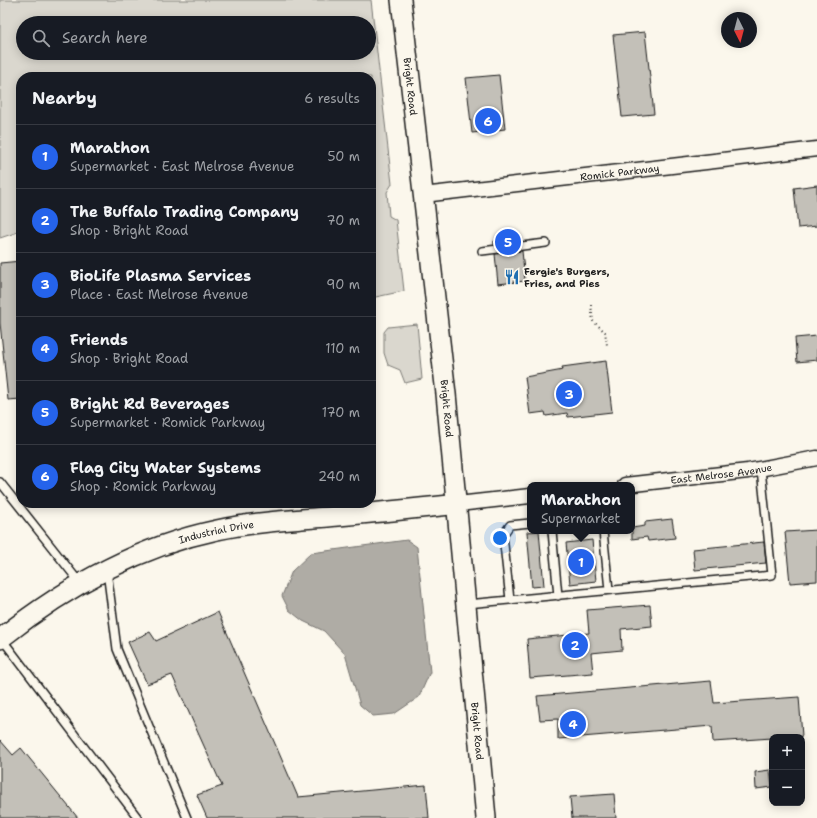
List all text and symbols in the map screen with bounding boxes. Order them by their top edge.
north arrow [721,12,757,48]
search box [16,16,376,60]
icon: search [30,27,52,49]
text: Search here [62,28,148,48]
street label: Bright Road [401,57,421,117]
text: Nearby [32,87,97,109]
text: 6 results [304,90,360,107]
pin: 6 [475,106,501,136]
text: Marathon [70,138,150,158]
text: 1 [42,148,48,165]
text: 50 m [327,148,360,165]
text: Supermarket · East Melrose Avenue [70,158,294,175]
street label: Romick Parkway [579,161,660,183]
text: The Buffalo Trading Company [70,202,299,222]
text: 2 [40,212,50,229]
text: 70 m [326,212,360,229]
text: Shop · Bright Road [70,222,188,239]
pin: 5 [495,227,521,257]
place label: Fergie's Burgers, Fries, and Pies [524,265,610,290]
text: BioLife Plasma Services [70,266,251,286]
restaurant icon: Fergie's Burgers, Fries, and Pies [503,268,521,286]
text: 3 [40,276,50,293]
text: 90 m [326,276,360,293]
text: Place · East Melrose Avenue [70,286,248,303]
text: Friends [70,330,128,350]
text: 4 [40,340,50,357]
text: 110 m [325,340,360,357]
text: Shop · Bright Road [70,350,188,367]
street label: Bright Road [438,379,457,439]
pin: 3 [556,379,582,409]
text: Bright Rd Beverages [70,394,230,414]
text: 5 [41,404,49,421]
text: 170 m [322,404,360,421]
text: Supermarket · Romick Parkway [70,414,265,431]
text: Flag City Water Systems [70,458,261,478]
street label: East Melrose Avenue [670,460,773,486]
text: 6 [40,468,50,485]
text: 240 m [318,468,360,485]
text: Shop · Romick Parkway [70,478,216,495]
popup [527,482,635,534]
text: Marathon [541,490,621,510]
text: Supermarket [541,510,620,527]
street label: Industrial Drive [177,517,255,546]
your location [490,528,510,548]
pin: 1 [568,547,594,577]
pin: 2 [562,630,588,660]
street label: Bright Road [469,701,487,761]
pin: 4 [560,709,586,739]
map controls [769,734,805,806]
button: + [769,734,805,770]
button: − [769,770,805,806]

